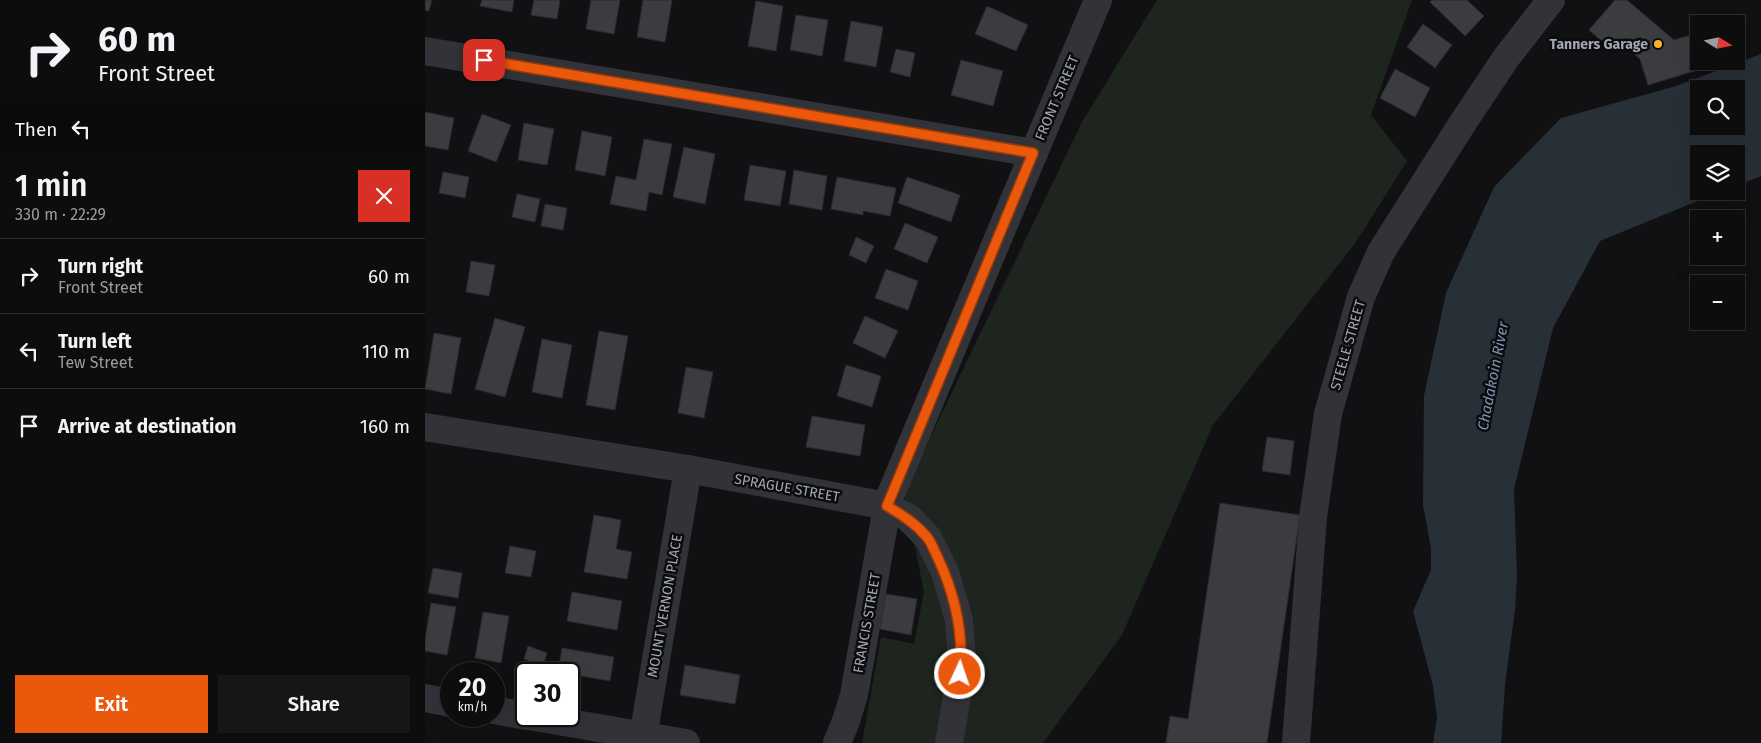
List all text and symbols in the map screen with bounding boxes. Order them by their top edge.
north arrow [1690,15,1745,70]
map controls [1690,15,1745,330]
text: 60 m [98,18,176,60]
icon: right [15,20,80,85]
place label: Tanners Garage [1550,36,1648,53]
marker: Tanners Garage [1652,38,1664,50]
pin [463,39,505,81]
icon: arrive [470,46,498,74]
street label: FRONT STREET [1031,52,1083,143]
text: Front Street [98,60,215,87]
button: search [1690,80,1745,135]
icon: left [67,115,95,143]
text: Then [15,118,57,141]
button: layers [1690,145,1745,200]
text: 1 min [15,168,87,204]
button: close [358,170,410,222]
text: 330 m · 22:29 [15,205,106,224]
button: + [1690,210,1745,265]
text: Turn right [58,255,143,278]
icon: right [15,262,43,290]
text: 60 m [368,265,410,288]
button: − [1690,275,1745,330]
text: Front Street [58,278,143,297]
street label: STEELE STREET [1327,297,1369,392]
water label: Chadakoin River [1474,319,1513,432]
text: Turn left [58,330,132,353]
icon: left [15,337,43,365]
text: 110 m [362,340,410,363]
text: Tew Street [58,353,133,372]
icon: arrive [15,412,43,440]
text: Arrive at destination [58,415,237,438]
text: 160 m [360,415,410,438]
street label: SPRAGUE STREET [733,470,842,506]
street label: MOUNT VERNON PLACE [644,533,686,679]
street label: FRANCIS STREET [850,571,884,674]
position arrow [933,647,985,699]
speed limit sign: 30 [515,662,580,727]
text: 20 [459,673,486,703]
button: Exit [15,675,208,733]
button: Share [218,675,410,733]
text: km/h [458,700,487,714]

